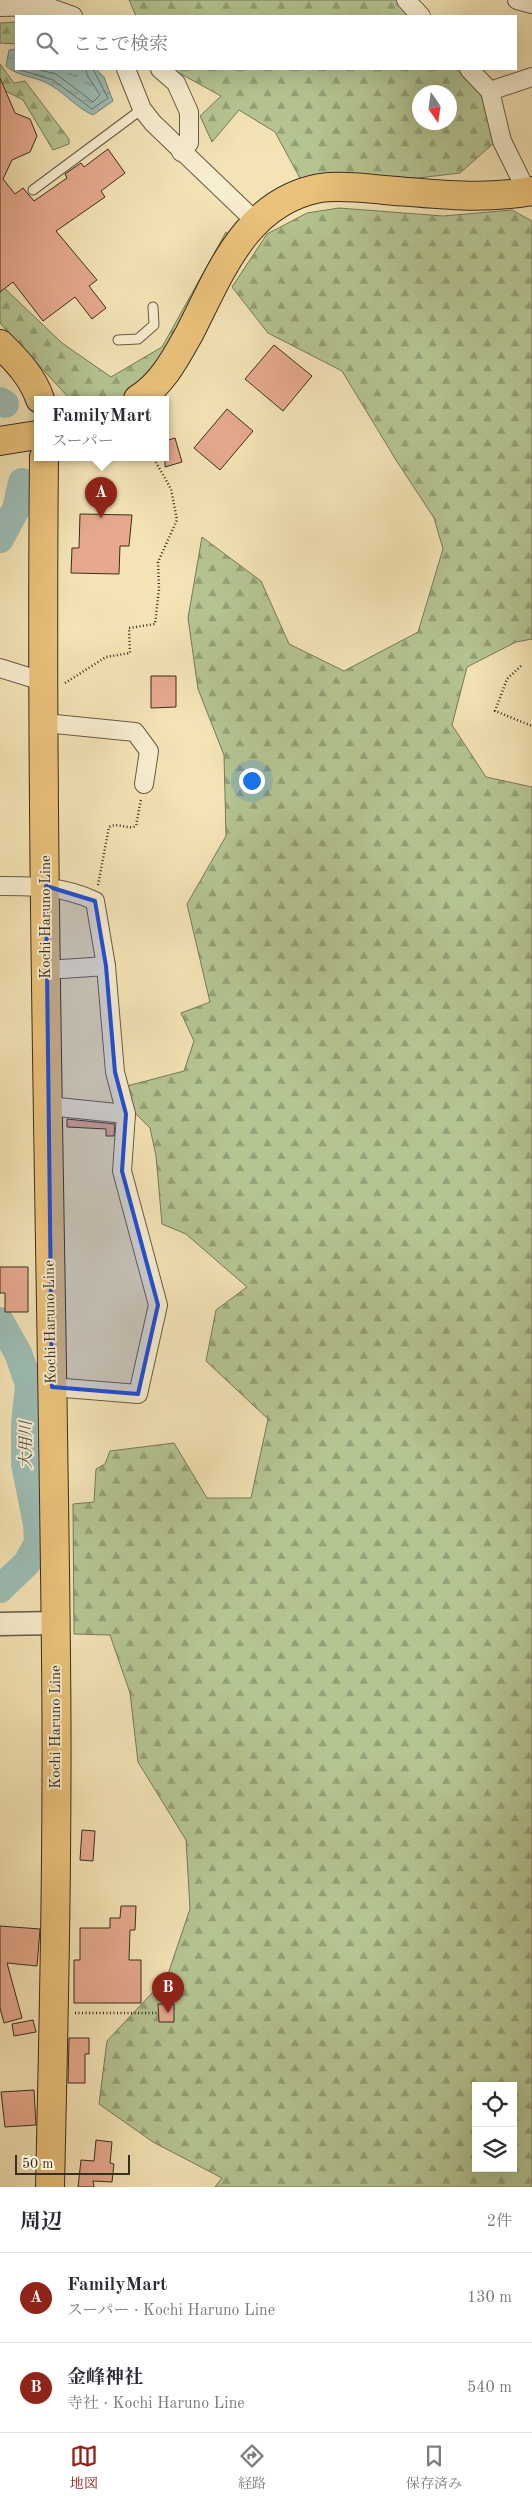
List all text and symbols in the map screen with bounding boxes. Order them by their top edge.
search box [15,15,517,70]
icon: search [33,29,61,57]
text: ここで検索 [73,36,168,55]
north arrow [412,85,457,130]
popup [34,396,169,461]
text: FamilyMart [51,407,152,426]
text: スーパー [51,434,114,450]
pin: A [85,477,117,518]
your location [239,768,265,794]
street label: Kochi Haruno Line [39,855,54,979]
street label: Kochi Haruno Line [42,1260,60,1384]
water label: 大用川 [17,1419,35,1469]
street label: Kochi Haruno Line [49,1665,64,1789]
pin: B [152,1972,184,2013]
map controls [472,2082,517,2172]
button: locate [472,2082,517,2127]
button: layers [472,2127,517,2172]
scale bar [15,2152,130,2175]
text: 50 m [22,2157,53,2171]
text: 周辺 [20,2212,62,2233]
text: 2件 [487,2214,512,2230]
text: FamilyMart [67,2276,167,2295]
text: A [30,2290,42,2306]
text: 130 m [467,2290,512,2306]
text: スーパー · Kochi Haruno Line [67,2303,275,2319]
text: 金峰神社 [67,2369,143,2388]
text: B [30,2380,42,2396]
text: 540 m [467,2380,512,2396]
text: 寺社 · Kochi Haruno Line [67,2396,245,2412]
tab: 地図 [70,2442,98,2493]
tab: 経路 [238,2442,266,2493]
tab: 保存済み [406,2442,462,2493]

